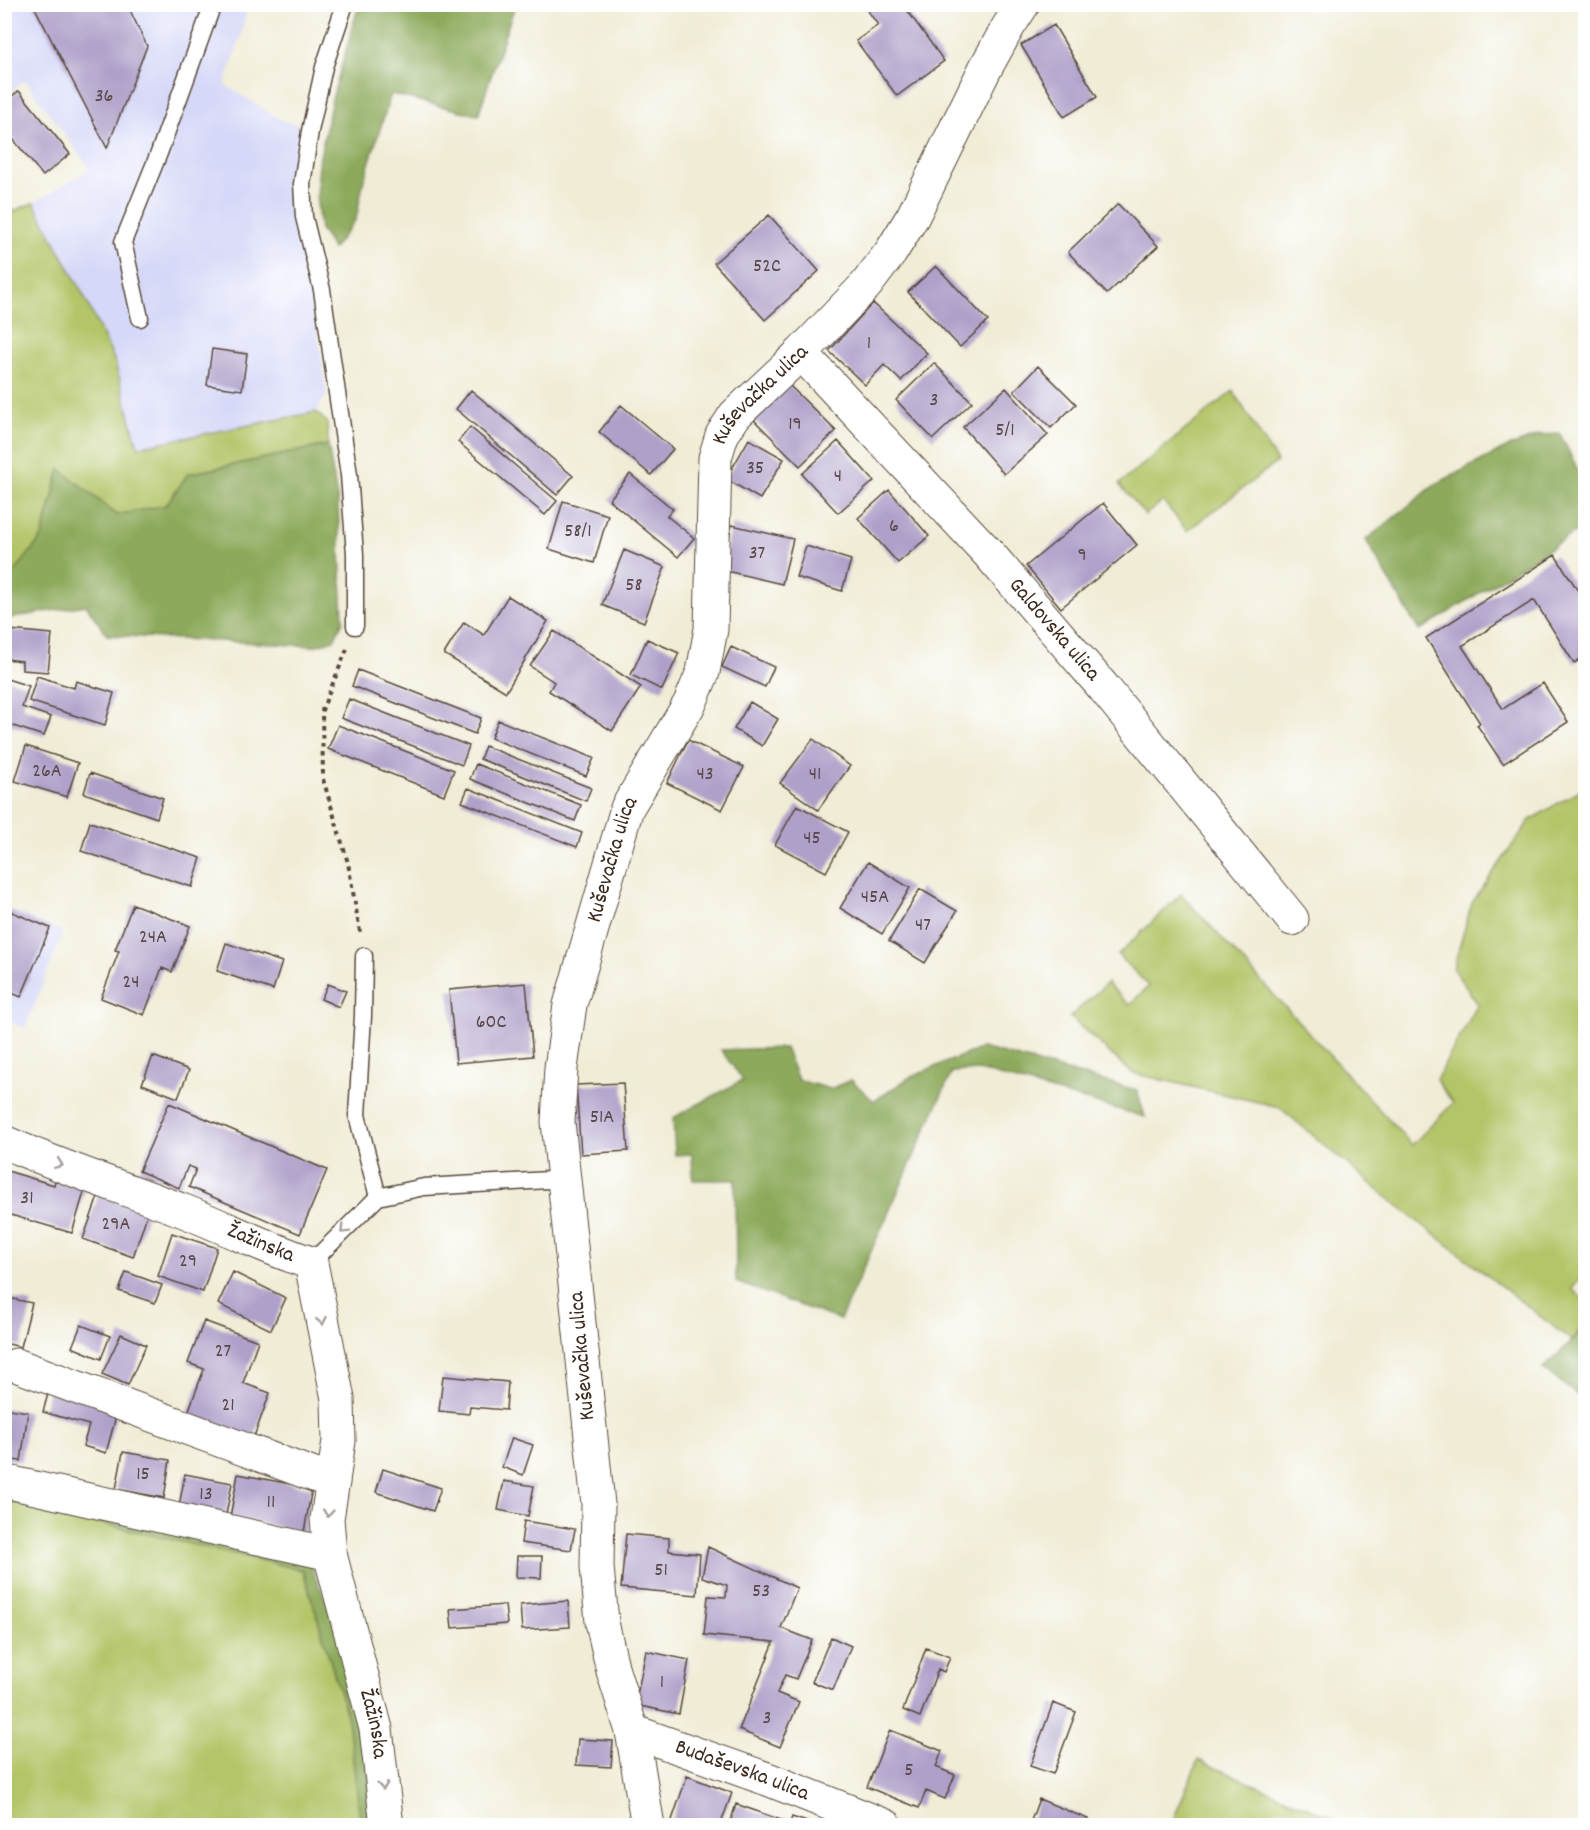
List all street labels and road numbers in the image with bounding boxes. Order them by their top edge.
street label: Kuševačka ulica [704,338,817,448]
street label: Galdovska ulica [1001,571,1108,689]
street label: Kuševačka ulica [579,790,646,926]
street label: Žažinska [222,1215,299,1272]
street label: Kuševačka ulica [562,1289,604,1422]
street label: Žažinska [351,1685,395,1761]
street label: Budaševska ulica [671,1732,814,1810]

